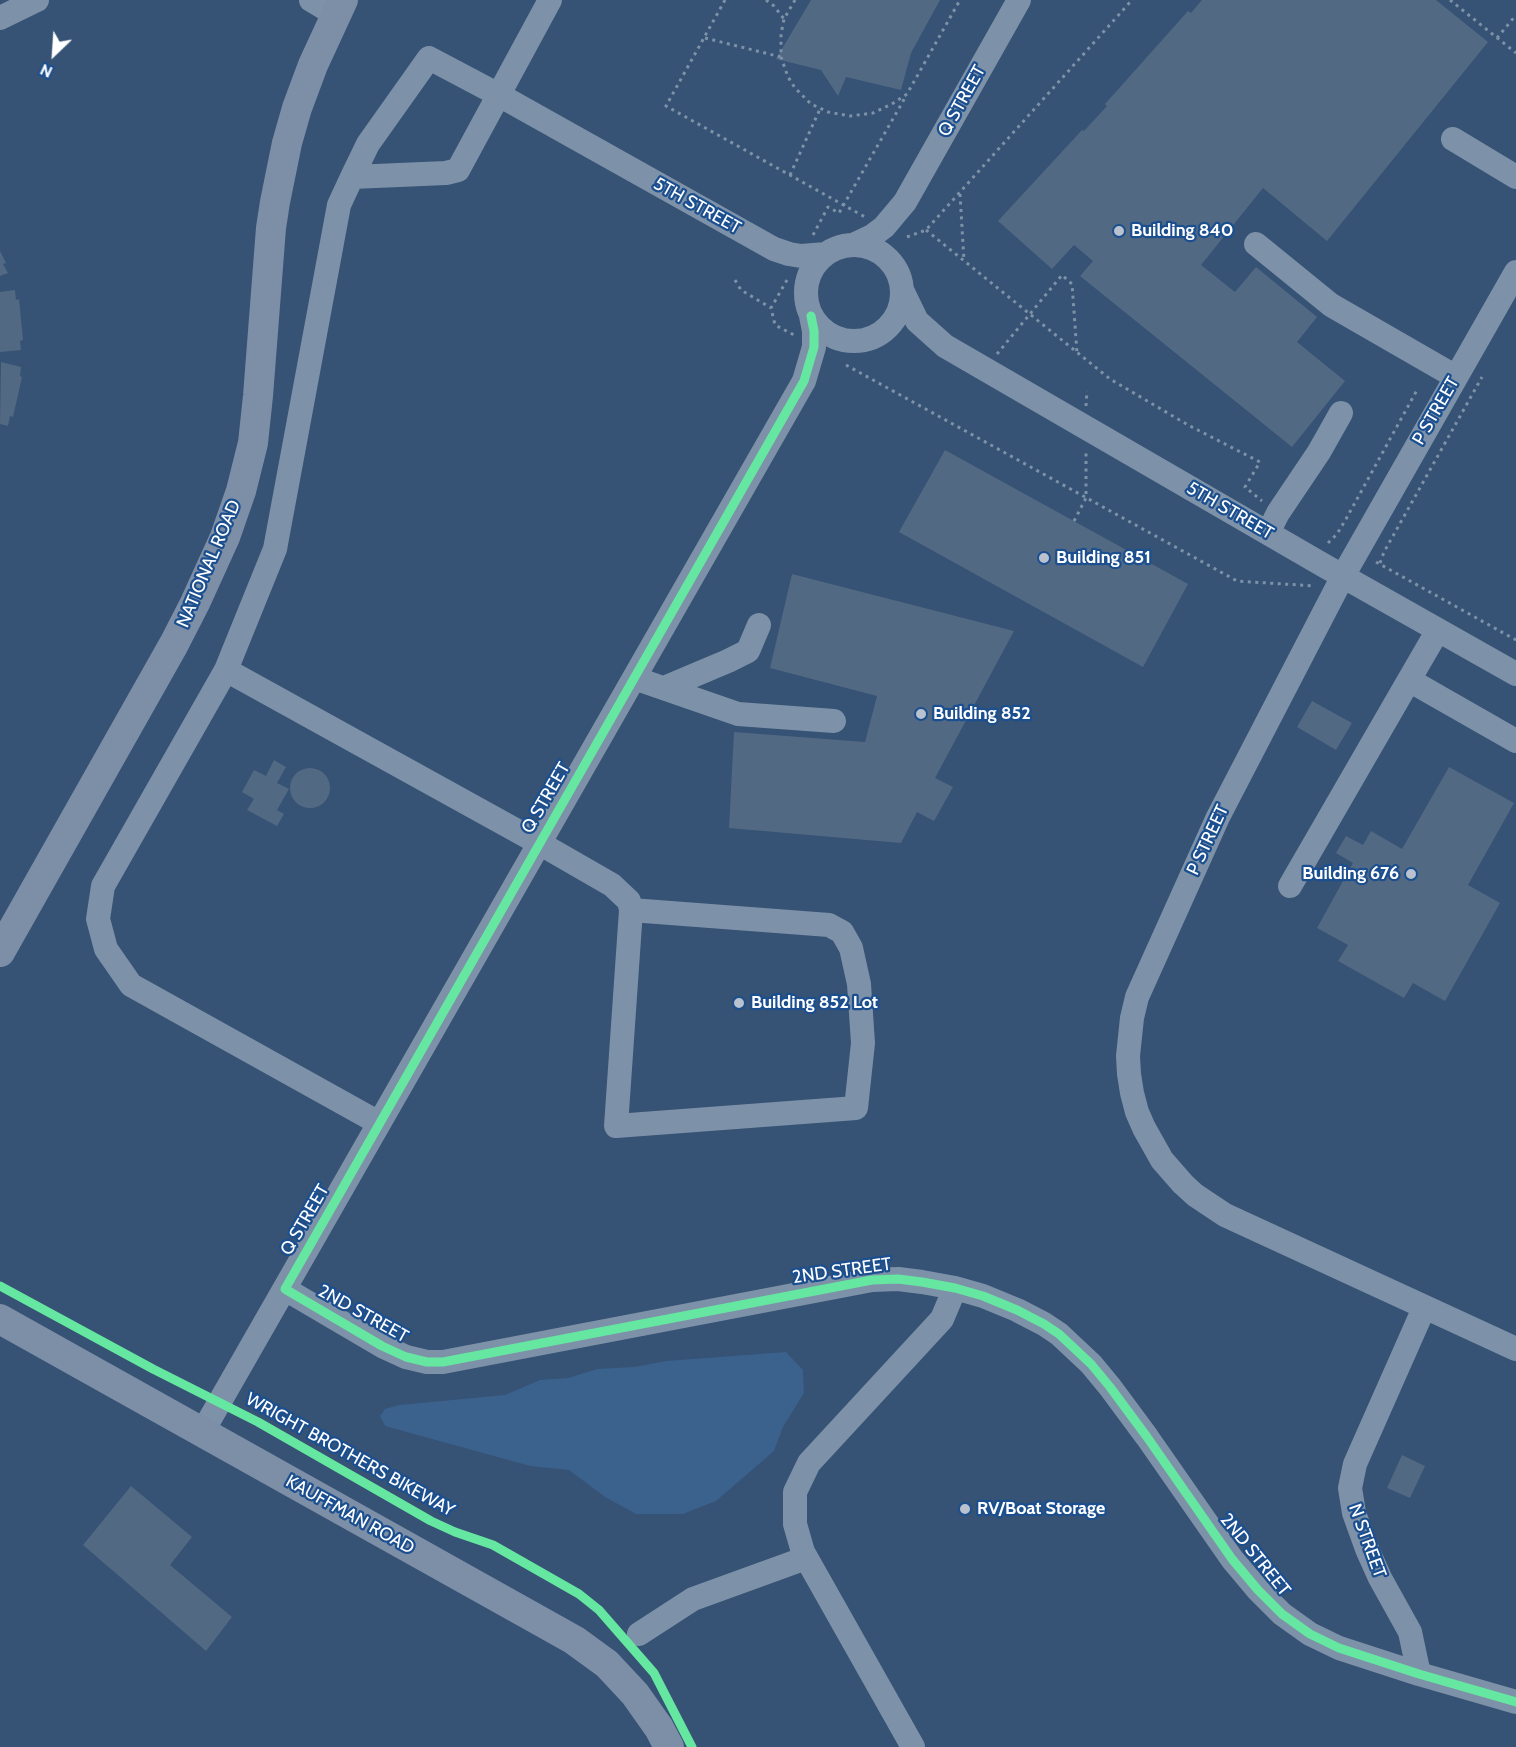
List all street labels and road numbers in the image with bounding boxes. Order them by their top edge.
street label: Q STREET [934,61,990,141]
street label: 5TH STREET [650,173,744,239]
street label: P STREET [1408,373,1464,449]
street label: 5TH STREET [1183,477,1277,545]
street label: NATIONAL ROAD [172,497,246,631]
street label: Q STREET [517,759,575,837]
street label: P STREET [1182,802,1234,878]
street label: Q STREET [276,1181,334,1259]
street label: 2ND STREET [791,1253,893,1289]
street label: 2ND STREET [314,1280,412,1348]
street label: WRIGHT BROTHERS BIKEWAY [242,1388,458,1522]
street label: KAUFFMAN ROAD [282,1471,418,1559]
street label: N STREET [1344,1501,1390,1581]
street label: 2ND STREET [1215,1509,1295,1601]

